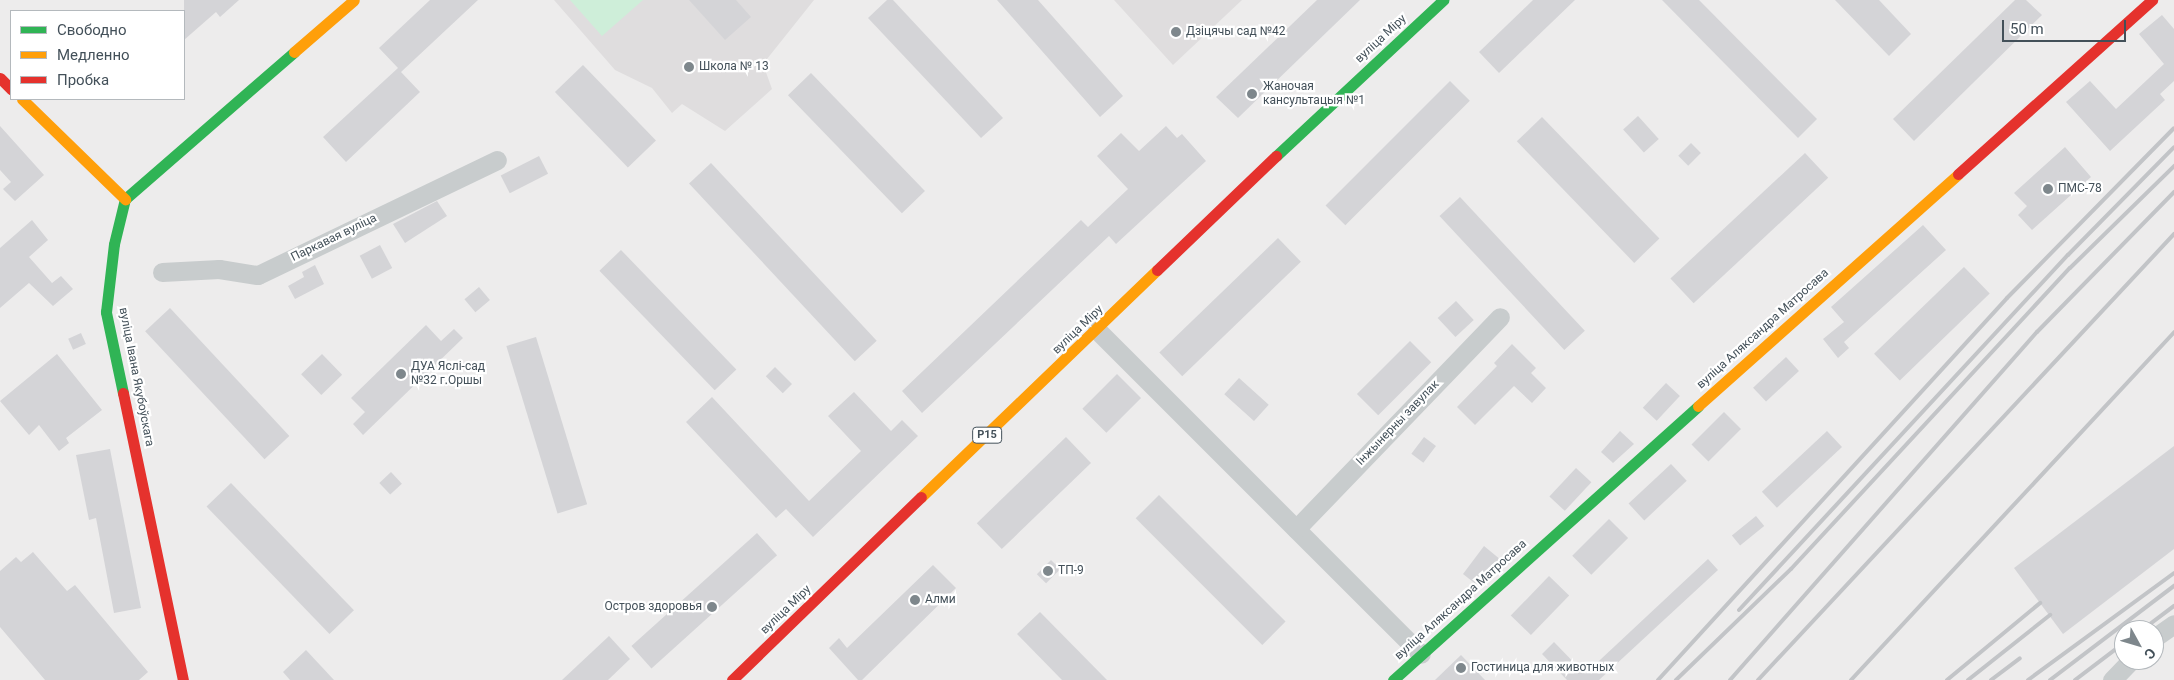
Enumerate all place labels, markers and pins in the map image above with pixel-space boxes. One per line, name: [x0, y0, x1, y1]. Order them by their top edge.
place label: Дзіцячы сад №42: [1186, 25, 1285, 39]
marker: Дзіцячы сад №42: [1170, 26, 1182, 38]
place label: Школа № 13: [699, 60, 769, 74]
marker: Школа № 13: [683, 61, 695, 73]
place label: Жаночая кансультацыя №1: [1263, 80, 1365, 108]
marker: Жаночая кансультацыя №1: [1245, 87, 1259, 101]
place label: ПМС-78: [2058, 182, 2102, 196]
marker: ПМС-78: [2042, 183, 2054, 195]
place label: ДУА Яслі-сад №32 г.Оршы: [411, 360, 485, 388]
marker: ДУА Яслі-сад №32 г.Оршы: [395, 368, 407, 380]
place label: ТП-9: [1058, 564, 1084, 578]
marker: ТП-9: [1042, 565, 1054, 577]
place label: Алми: [925, 593, 956, 607]
marker: Алми: [909, 594, 921, 606]
place label: Остров здоровья: [605, 600, 702, 614]
marker: Остров здоровья: [706, 601, 718, 613]
place label: Гостиница для животных: [1471, 661, 1614, 675]
marker: Гостиница для животных: [1455, 662, 1467, 674]

